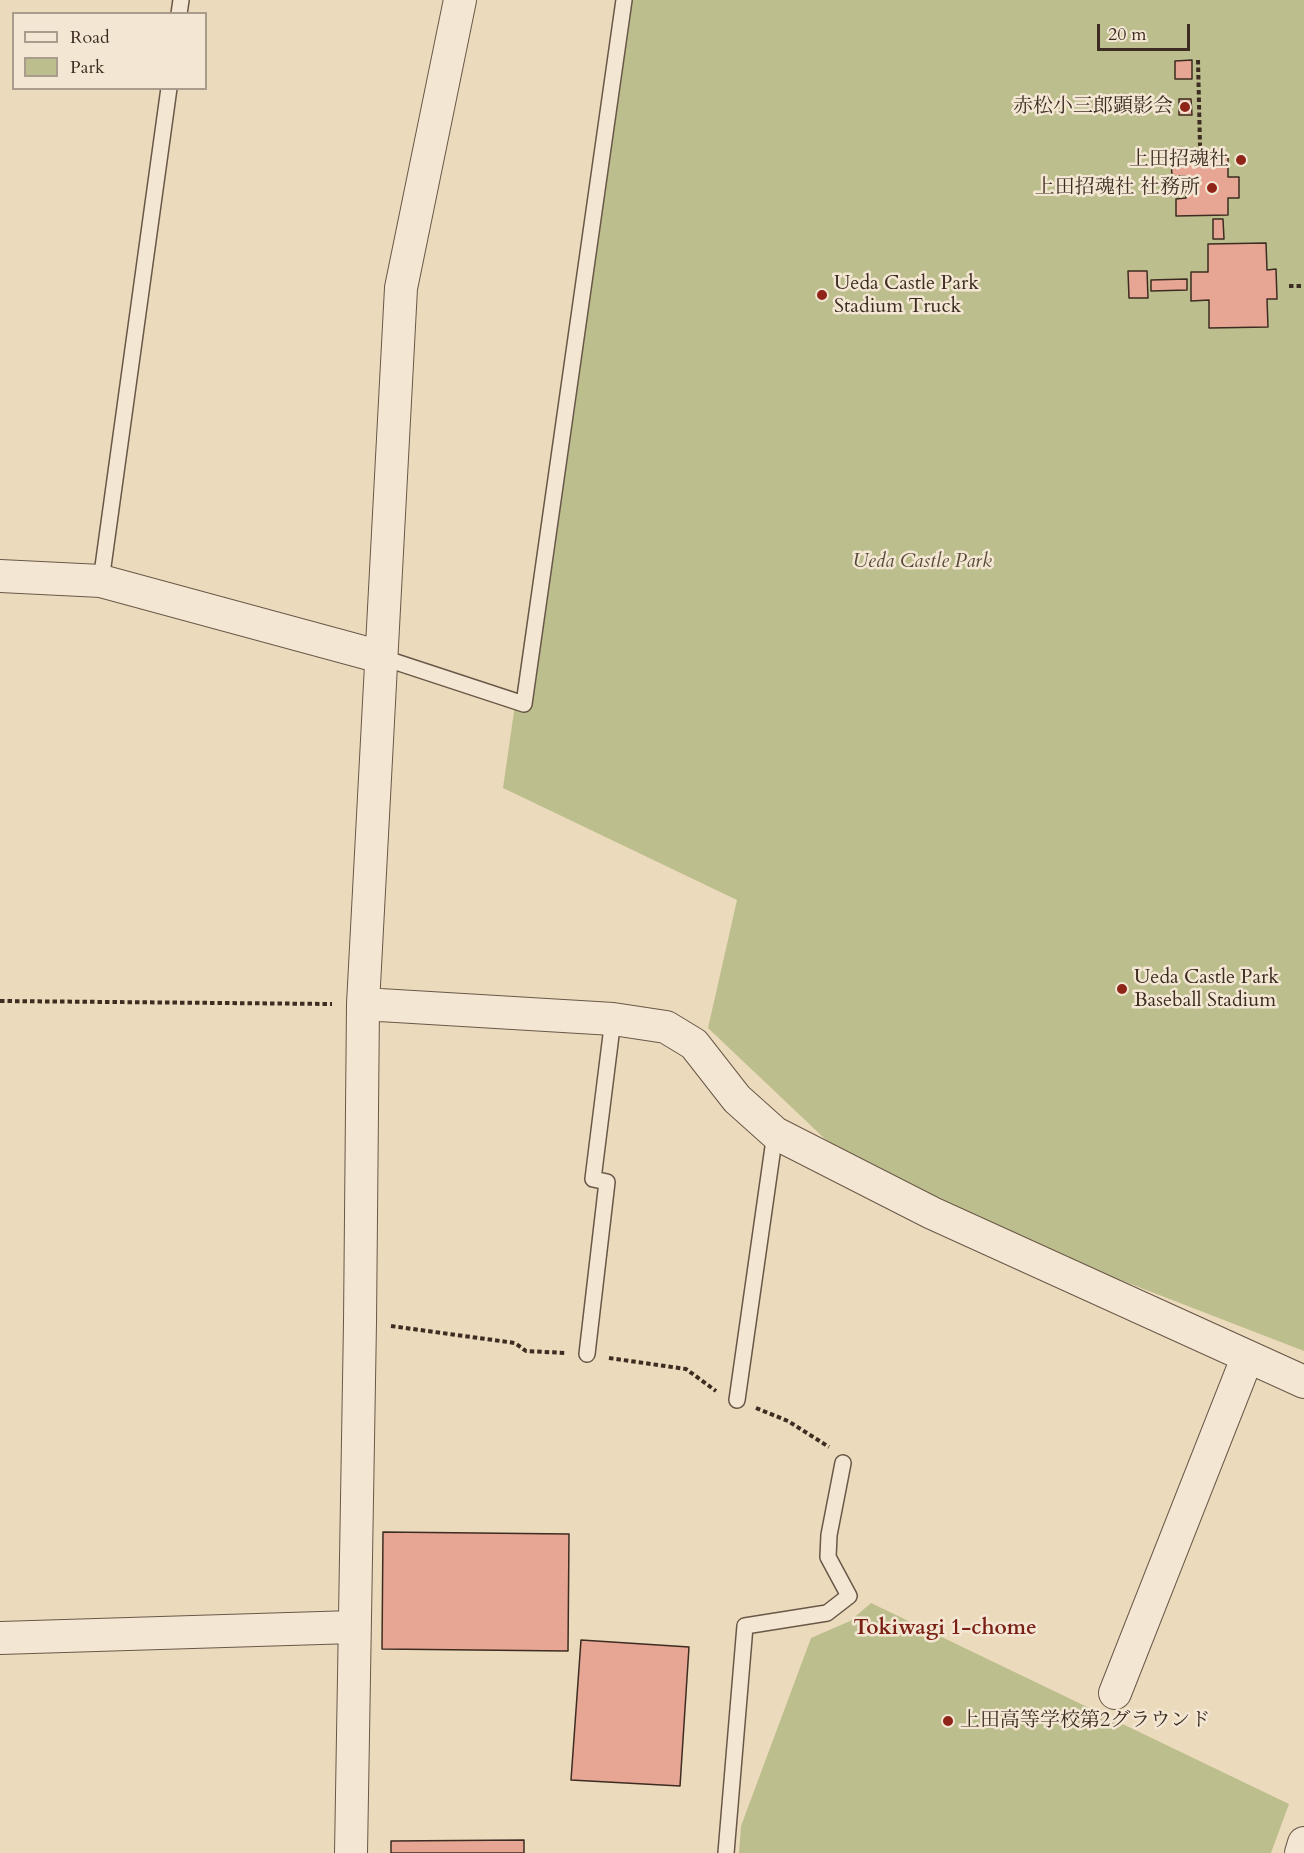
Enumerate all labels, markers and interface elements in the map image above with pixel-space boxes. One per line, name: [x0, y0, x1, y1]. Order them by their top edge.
legend: [12, 12, 207, 90]
scale bar: [1100, 12, 1193, 50]
text: 20 m: [1108, 22, 1147, 47]
text: Road: [70, 25, 110, 50]
text: Park: [70, 55, 105, 80]
place label: 赤松小三郎顕影会: [1013, 95, 1173, 119]
marker: 赤松小三郎顕影会: [1178, 100, 1192, 114]
place label: 上田招魂社: [1129, 148, 1229, 172]
marker: 上田招魂社: [1234, 153, 1248, 167]
place label: 上田招魂社 社務所: [1035, 176, 1200, 200]
marker: 上田招魂社 社務所: [1205, 181, 1219, 195]
place label: Ueda Castle Park Stadium Truck: [834, 272, 979, 319]
marker: Ueda Castle Park Stadium Truck: [815, 288, 829, 302]
park label: Ueda Castle Park: [852, 550, 992, 574]
place label: Ueda Castle Park Baseball Stadium: [1134, 966, 1279, 1013]
marker: Ueda Castle Park Baseball Stadium: [1115, 982, 1129, 996]
district label: Tokiwagi 1-chome: [853, 1616, 1037, 1642]
place label: 上田高等学校第2グラウンド: [960, 1709, 1210, 1733]
marker: 上田高等学校第2グラウンド: [941, 1714, 955, 1728]

